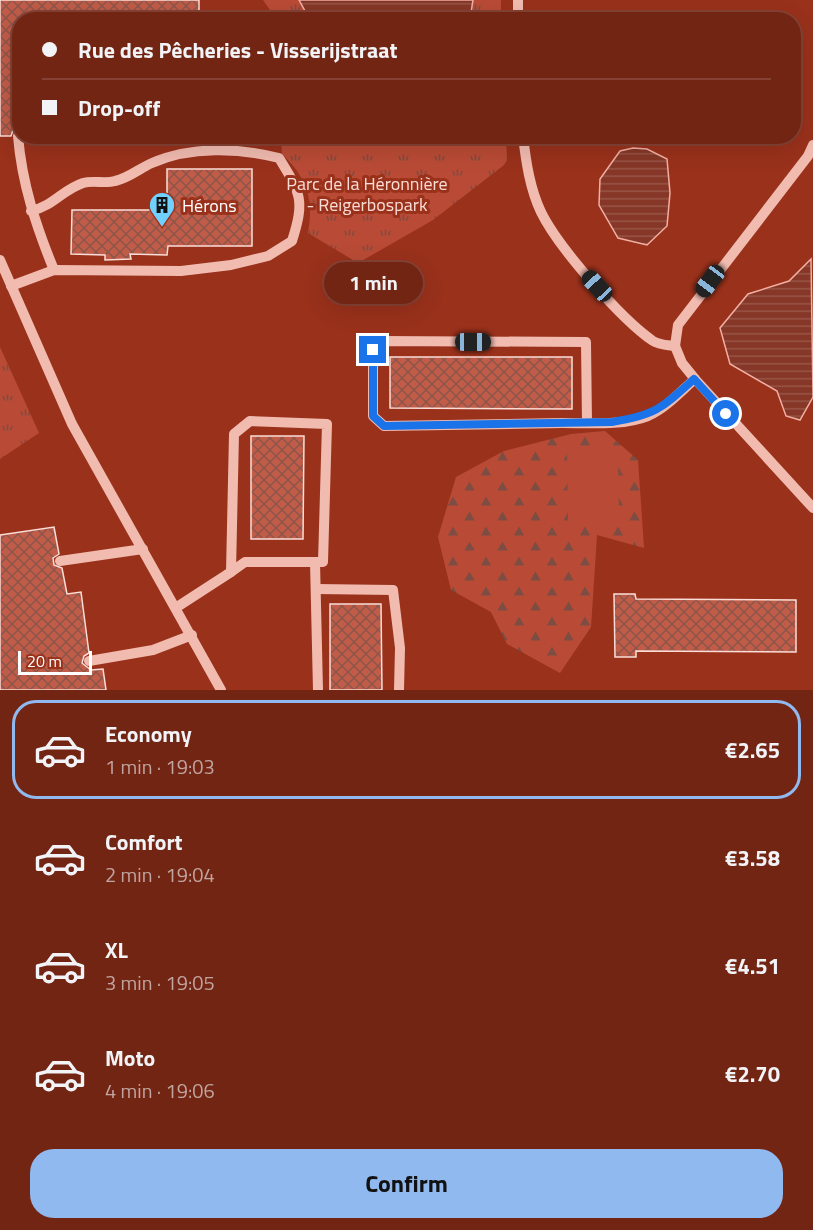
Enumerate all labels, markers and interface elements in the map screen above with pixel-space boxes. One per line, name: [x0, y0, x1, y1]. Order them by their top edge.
text: Rue des Pêcheries - Visserijstraat: [78, 33, 397, 67]
text: Drop-off: [78, 91, 160, 125]
park label: Parc de la Héronnière - Reigerbospark: [286, 170, 448, 218]
building icon: Hérons: [147, 190, 177, 228]
place label: Hérons: [182, 192, 237, 219]
car: [692, 261, 728, 301]
callout: 1 min: [324, 263, 422, 305]
text: 1 min: [349, 267, 398, 298]
car: [578, 267, 616, 305]
car: [455, 333, 491, 351]
route end: [359, 336, 386, 363]
route start: [712, 400, 739, 427]
scale bar: [18, 648, 92, 676]
text: 20 m: [27, 649, 62, 673]
text: Economy: [105, 717, 192, 751]
icon: car: [33, 723, 87, 777]
text: €2.65: [725, 733, 780, 767]
text: 1 min · 19:03: [105, 751, 215, 782]
text: Comfort: [105, 825, 183, 859]
icon: car: [33, 831, 87, 885]
text: €3.58: [725, 841, 780, 875]
text: 2 min · 19:04: [105, 859, 215, 890]
text: XL: [105, 933, 128, 967]
icon: car: [33, 939, 87, 993]
text: €4.51: [725, 949, 780, 983]
text: 3 min · 19:05: [105, 967, 215, 998]
text: Moto: [105, 1041, 155, 1075]
icon: car: [33, 1047, 87, 1101]
text: €2.70: [725, 1057, 780, 1091]
text: 4 min · 19:06: [105, 1075, 215, 1106]
button: Confirm: [30, 1149, 783, 1218]

